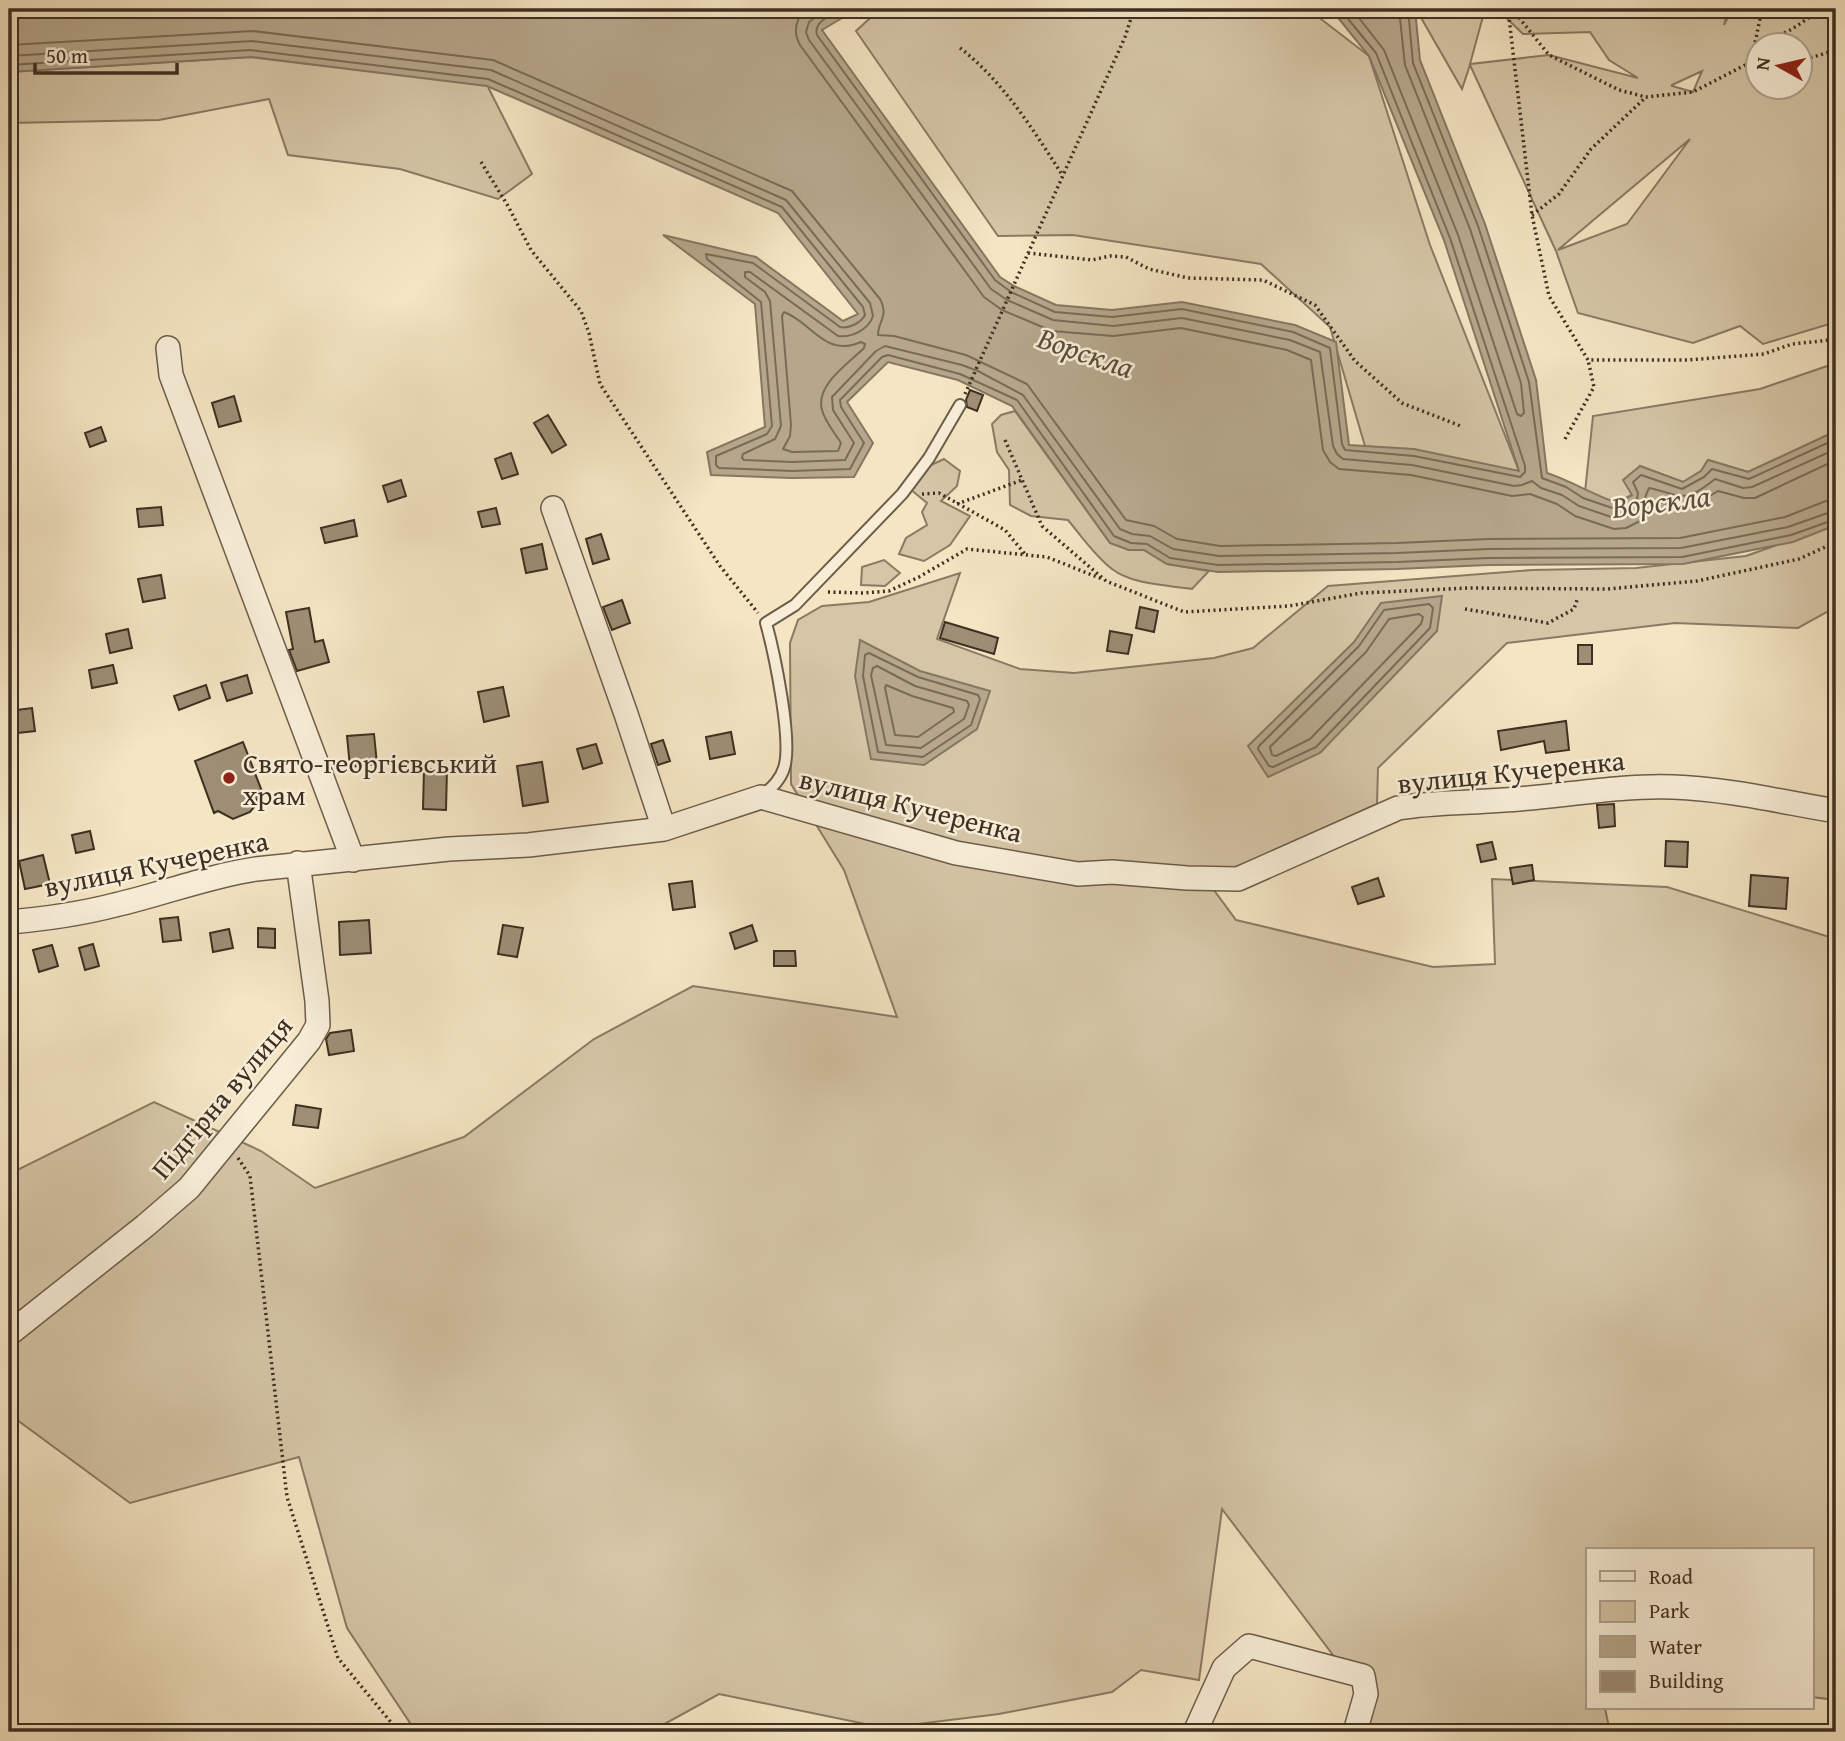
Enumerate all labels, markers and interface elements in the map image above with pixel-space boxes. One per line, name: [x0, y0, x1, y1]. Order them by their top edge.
scale bar: [35, 32, 177, 76]
north arrow: [1744, 32, 1814, 102]
text: 50 m: [46, 40, 88, 71]
text: N: [1747, 55, 1777, 72]
water label: Ворскла: [1031, 315, 1140, 389]
water label: Ворскла: [1608, 473, 1713, 529]
street label: вулиця Кучеренка: [1395, 739, 1627, 803]
place label: Свято-георгієвський храм: [243, 742, 497, 815]
street label: вулиця Кучеренка: [795, 757, 1027, 853]
marker: Свято-георгієвський храм: [221, 770, 237, 786]
street label: вулиця Кучеренка: [40, 819, 273, 907]
street label: Підгірна вулиця: [140, 1007, 302, 1187]
legend: [1586, 1548, 1814, 1710]
text: Road: [1649, 1561, 1694, 1592]
text: Park: [1649, 1595, 1690, 1626]
text: Water: [1649, 1631, 1702, 1662]
text: Building: [1649, 1665, 1724, 1696]

